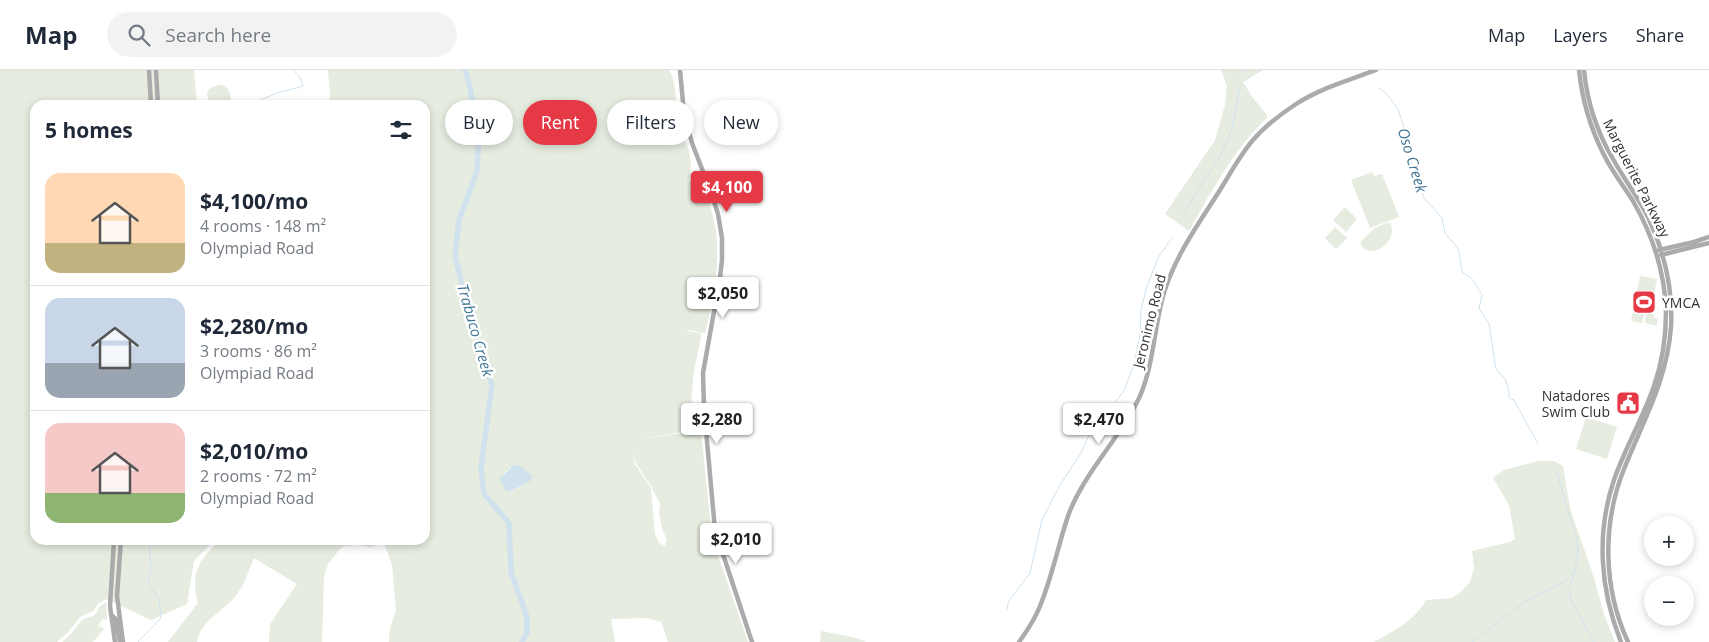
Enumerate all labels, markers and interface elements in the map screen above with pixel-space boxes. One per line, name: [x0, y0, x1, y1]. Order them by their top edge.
search box: [107, 12, 457, 57]
text: Map: [25, 18, 77, 51]
icon: search: [125, 21, 153, 49]
text: Search here: [165, 22, 271, 48]
text: Map: [1488, 23, 1525, 47]
text: Layers: [1553, 23, 1608, 47]
text: Share: [1636, 23, 1684, 47]
chip: Buy: [445, 100, 513, 145]
chip: Rent: [523, 100, 597, 145]
chip: Filters: [607, 100, 694, 145]
chip: New: [704, 100, 778, 145]
street label: Marguerite Parkway: [1599, 115, 1676, 241]
text: 5 homes: [45, 116, 133, 144]
icon: filters: [387, 116, 415, 144]
water label: Oso Creek: [1394, 125, 1432, 195]
pin: $4,100: [686, 170, 768, 213]
text: $4,100: [702, 176, 752, 198]
text: $4,100/mo: [200, 187, 308, 215]
icon: home: [85, 193, 145, 253]
text: 4 rooms · 148 m²: [200, 215, 326, 237]
text: Olympiad Road: [200, 237, 314, 259]
street label: Jeronimo Road: [1128, 272, 1170, 372]
pin: $2,050: [682, 276, 764, 319]
water label: Trabuco Creek: [453, 281, 499, 379]
text: $2,050: [698, 282, 748, 304]
sports icon: YMCA: [1631, 289, 1657, 315]
place label: YMCA: [1662, 293, 1700, 312]
text: $2,280/mo: [200, 312, 308, 340]
icon: home: [85, 318, 145, 378]
text: 3 rooms · 86 m²: [200, 340, 317, 362]
text: Olympiad Road: [200, 362, 314, 384]
place label: Natadores Swim Club: [1542, 386, 1610, 421]
public building icon: Natadores Swim Club: [1615, 390, 1641, 416]
pin: $2,280: [676, 402, 758, 445]
pin: $2,470: [1058, 402, 1140, 445]
text: $2,280: [692, 408, 742, 430]
text: $2,470: [1074, 408, 1124, 430]
text: $2,010/mo: [200, 437, 308, 465]
icon: home: [85, 443, 145, 503]
text: 2 rooms · 72 m²: [200, 465, 317, 487]
text: Olympiad Road: [200, 487, 314, 509]
map controls: [1644, 516, 1694, 626]
button: +: [1644, 516, 1694, 566]
pin: $2,010: [695, 522, 777, 565]
text: $2,010: [711, 528, 761, 550]
button: −: [1644, 576, 1694, 626]

